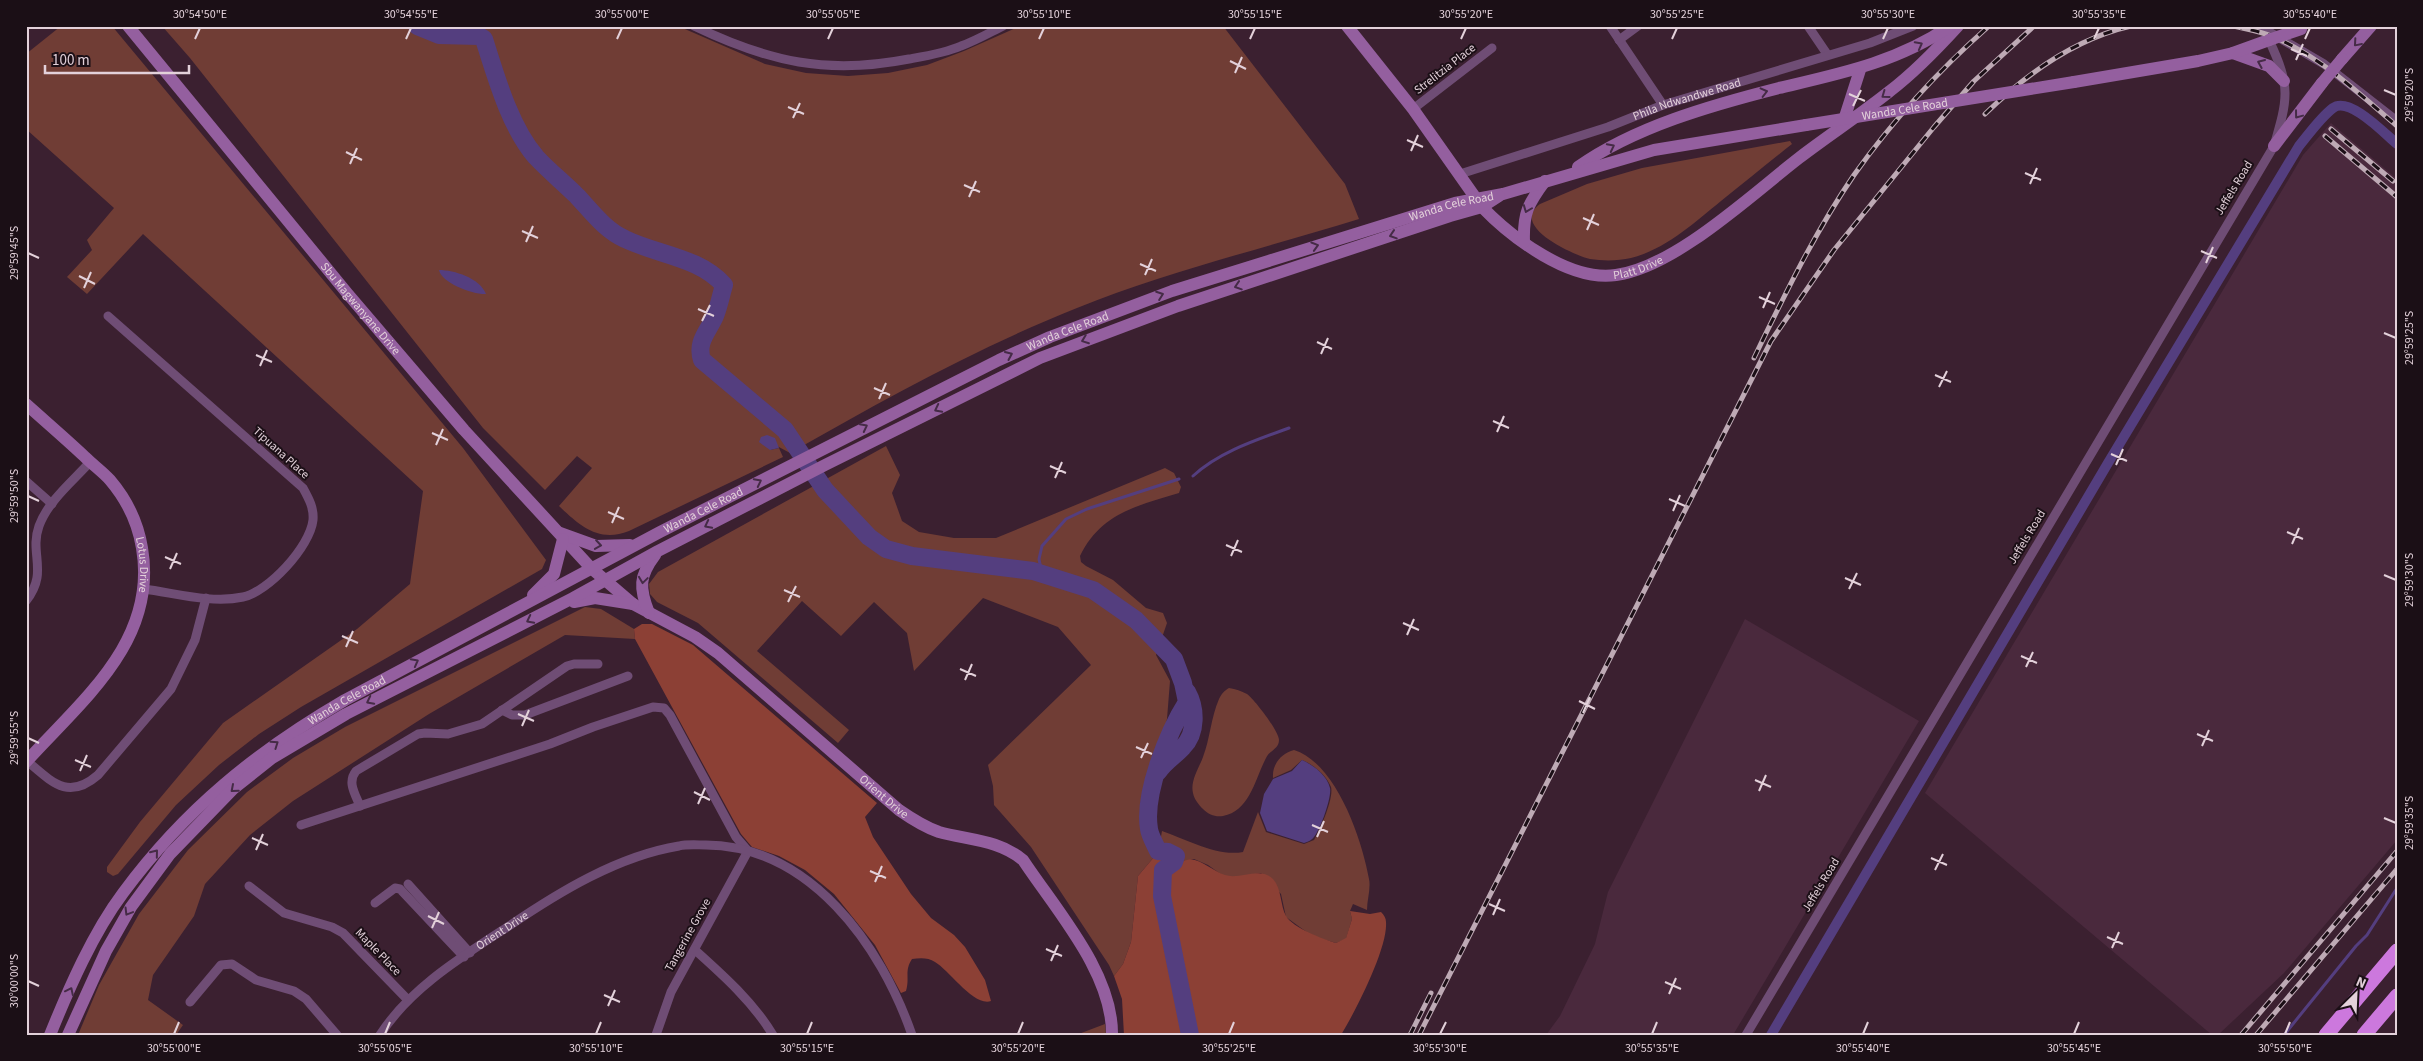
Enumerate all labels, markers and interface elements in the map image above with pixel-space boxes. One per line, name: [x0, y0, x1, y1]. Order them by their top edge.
text: 30°54'50"E: [173, 6, 227, 23]
text: 30°54'55"E: [384, 6, 438, 23]
text: 30°55'00"E: [595, 6, 649, 23]
text: 30°55'05"E: [806, 6, 860, 23]
text: 30°55'10"E: [1017, 6, 1071, 23]
text: 30°55'15"E: [1228, 6, 1282, 23]
text: 30°55'20"E: [1439, 6, 1493, 23]
text: 30°55'25"E: [1650, 6, 1704, 23]
text: 30°55'30"E: [1861, 6, 1915, 23]
text: 30°55'35"E: [2072, 6, 2126, 23]
text: 30°55'40"E: [2283, 6, 2337, 23]
one-way arrow: [2354, 37, 2363, 46]
street label: Strelitzia Place: [1411, 40, 1479, 98]
one-way arrow: [1913, 41, 1922, 51]
scale bar: [45, 42, 189, 74]
text: 100 m: [52, 50, 90, 71]
one-way arrow: [2257, 58, 2266, 69]
text: 29°59'20"S: [2401, 68, 2418, 122]
street label: Phila Ndwandwe Road: [1630, 74, 1743, 125]
one-way arrow: [1759, 87, 1768, 98]
one-way arrow: [1881, 89, 1890, 98]
street label: Wanda Cele Road: [1860, 94, 1949, 124]
one-way arrow: [2294, 109, 2303, 118]
one-way arrow: [1606, 143, 1615, 153]
street label: Jeffels Road: [2211, 158, 2257, 218]
street label: Wanda Cele Road: [1407, 187, 1495, 225]
one-way arrow: [1523, 204, 1534, 213]
text: 29°59'45"S: [6, 226, 23, 280]
one-way arrow: [1389, 229, 1397, 239]
one-way arrow: [1310, 242, 1319, 252]
street label: Platt Drive: [1612, 251, 1666, 284]
street label: Sbu Magwanyane Drive: [317, 259, 405, 359]
one-way arrow: [1235, 280, 1243, 290]
one-way arrow: [1155, 291, 1164, 301]
street label: Wanda Cele Road: [1024, 307, 1111, 355]
text: 29°59'25"S: [2401, 311, 2418, 365]
one-way arrow: [1082, 334, 1090, 344]
one-way arrow: [1004, 351, 1013, 362]
one-way arrow: [934, 403, 943, 413]
street label: Tipuana Place: [249, 423, 313, 483]
one-way arrow: [858, 423, 867, 433]
text: 29°59'50"S: [6, 469, 23, 523]
one-way arrow: [753, 478, 762, 488]
street label: Wanda Cele Road: [661, 483, 746, 537]
street label: Jeffels Road: [2004, 507, 2050, 567]
one-way arrow: [704, 519, 713, 529]
street label: Lotus Drive: [131, 535, 153, 594]
one-way arrow: [595, 539, 603, 550]
text: 29°59'30"S: [2401, 553, 2418, 607]
one-way arrow: [638, 576, 649, 584]
one-way arrow: [527, 614, 536, 624]
one-way arrow: [410, 658, 419, 668]
street label: Wanda Cele Road: [305, 671, 389, 729]
one-way arrow: [366, 695, 375, 705]
text: 29°59'55"S: [6, 711, 23, 765]
one-way arrow: [269, 741, 278, 750]
street label: Orient Drive: [855, 771, 912, 823]
one-way arrow: [230, 783, 239, 792]
text: 29°59'35"S: [2401, 796, 2418, 850]
one-way arrow: [150, 850, 158, 859]
street label: Jeffels Road: [1798, 855, 1844, 915]
street label: Tangerine Grove: [661, 895, 715, 975]
one-way arrow: [125, 906, 135, 915]
street label: Orient Drive: [472, 907, 532, 954]
street label: Maple Place: [351, 925, 405, 979]
text: 30°00'00"S: [6, 954, 23, 1008]
north arrow: [2330, 968, 2380, 1018]
text: N: [2353, 972, 2369, 994]
one-way arrow: [64, 987, 74, 996]
text: 30°55'00"E: [147, 1040, 201, 1057]
text: 30°55'05"E: [358, 1040, 412, 1057]
text: 30°55'10"E: [569, 1040, 623, 1057]
text: 30°55'15"E: [780, 1040, 834, 1057]
text: 30°55'20"E: [991, 1040, 1045, 1057]
text: 30°55'25"E: [1202, 1040, 1256, 1057]
text: 30°55'30"E: [1413, 1040, 1467, 1057]
text: 30°55'35"E: [1625, 1040, 1679, 1057]
text: 30°55'40"E: [1836, 1040, 1890, 1057]
text: 30°55'45"E: [2047, 1040, 2101, 1057]
text: 30°55'50"E: [2258, 1040, 2312, 1057]

